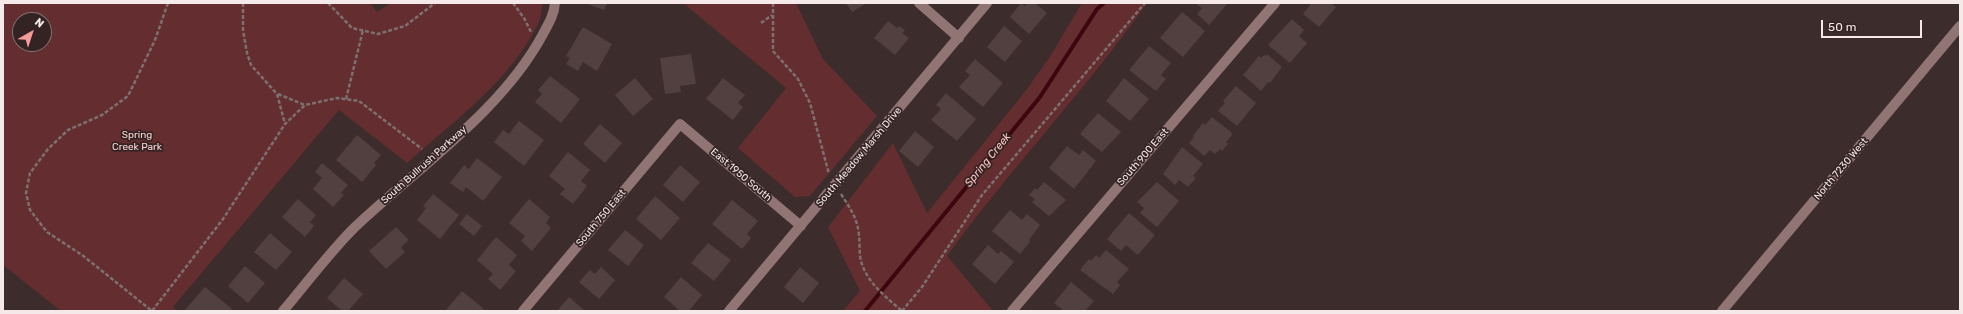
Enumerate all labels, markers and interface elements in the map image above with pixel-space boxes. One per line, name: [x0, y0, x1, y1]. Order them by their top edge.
north arrow: [12, 12, 52, 52]
scale bar: [1823, 12, 1924, 38]
text: N: [32, 16, 46, 31]
text: 50 m: [1828, 20, 1856, 34]
street label: South Meadow Marsh Drive: [814, 105, 904, 209]
street label: South Bullrush Parkway: [379, 123, 469, 207]
street label: South 900 East: [1115, 126, 1171, 188]
park label: Spring Creek Park: [112, 129, 162, 152]
water label: Spring Creek: [962, 130, 1014, 190]
street label: North 7230 West: [1812, 136, 1870, 202]
street label: East 1950 South: [708, 146, 774, 204]
street label: South 750 East: [574, 187, 628, 249]

